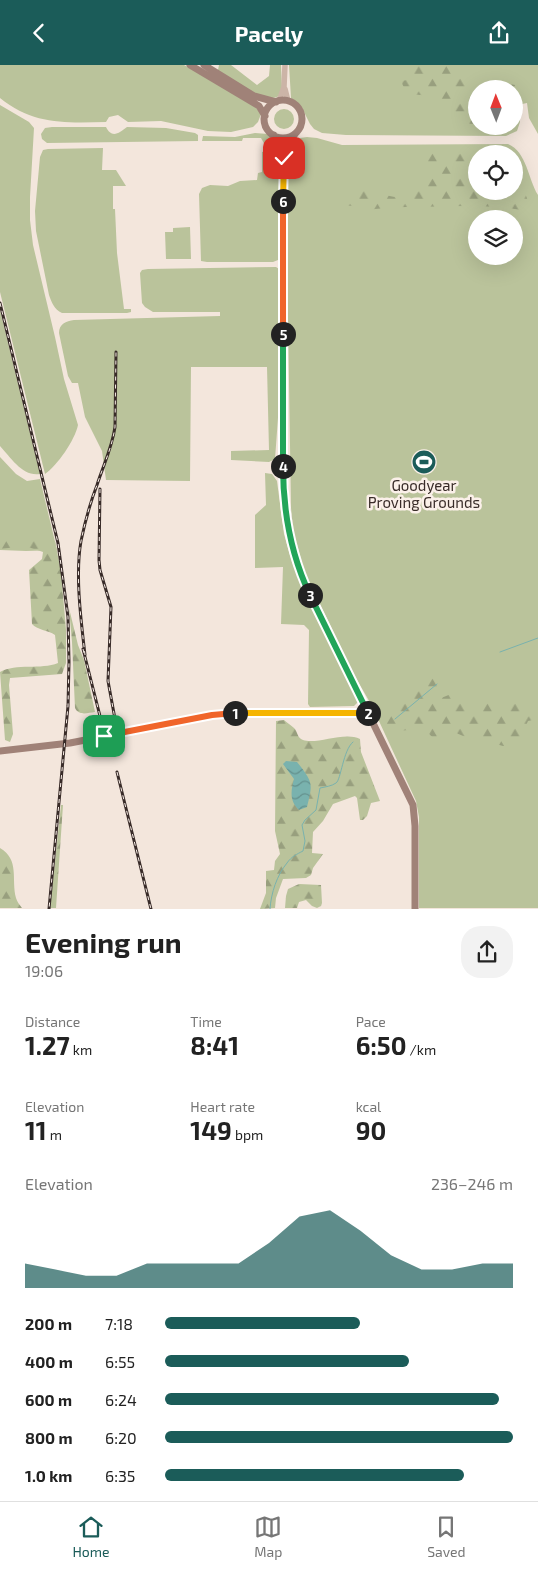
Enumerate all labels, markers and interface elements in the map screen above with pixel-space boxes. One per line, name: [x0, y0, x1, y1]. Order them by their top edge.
icon: back: [25, 19, 53, 47]
icon: share: [485, 19, 513, 47]
text: Pacely: [235, 20, 303, 46]
north arrow: [468, 80, 522, 135]
map controls: [468, 80, 523, 265]
pin: [263, 137, 305, 179]
icon: check: [270, 144, 298, 172]
button: locate: [468, 145, 523, 200]
pin: 6: [270, 189, 296, 213]
text: 6: [279, 193, 288, 210]
button: layers: [468, 210, 523, 265]
pin: 5: [270, 321, 296, 347]
text: 5: [280, 326, 287, 343]
sports icon: Goodyear Proving Grounds: [411, 449, 437, 475]
pin: 4: [270, 453, 296, 479]
text: 4: [279, 458, 288, 475]
place label: Goodyear Proving Grounds: [368, 476, 480, 511]
pin: 3: [298, 583, 322, 607]
text: 3: [307, 587, 314, 604]
pin: 1: [222, 701, 248, 725]
pin: 2: [356, 701, 380, 725]
text: 1: [232, 705, 239, 722]
text: 2: [364, 705, 373, 722]
pin: [83, 715, 125, 757]
icon: arrive: [90, 722, 118, 750]
text: Evening run: [25, 925, 182, 959]
button: share: [461, 926, 513, 978]
text: 19:06: [25, 961, 63, 980]
text: Distance: [25, 1013, 80, 1030]
text: Time: [190, 1013, 222, 1030]
text: Pace: [356, 1013, 386, 1030]
text: 1.27: [25, 1030, 70, 1060]
text: 8:41: [190, 1030, 239, 1060]
text: 6:50: [356, 1030, 406, 1060]
text: km: [70, 1041, 92, 1058]
text: /km: [406, 1041, 436, 1058]
text: Elevation: [25, 1098, 84, 1115]
text: Heart rate: [190, 1098, 255, 1115]
text: kcal: [356, 1098, 381, 1115]
text: 11: [25, 1115, 47, 1145]
text: 149: [190, 1115, 232, 1145]
text: 90: [356, 1115, 386, 1145]
text: m: [47, 1126, 62, 1143]
text: bpm: [232, 1126, 263, 1143]
text: Elevation: [25, 1174, 93, 1193]
text: 236–246 m: [431, 1174, 513, 1193]
text: 200 m: [25, 1314, 72, 1333]
text: 7:18: [105, 1314, 133, 1333]
text: 400 m: [25, 1352, 73, 1371]
text: 6:55: [105, 1352, 135, 1371]
text: 600 m: [25, 1390, 72, 1409]
text: 6:24: [105, 1390, 137, 1409]
text: 800 m: [25, 1428, 73, 1447]
text: 6:20: [105, 1428, 137, 1447]
text: 1.0 km: [25, 1466, 72, 1485]
text: 6:35: [105, 1466, 135, 1485]
tab: Home: [72, 1513, 109, 1560]
tab: Map: [254, 1513, 282, 1560]
tab: Saved: [427, 1513, 466, 1560]

